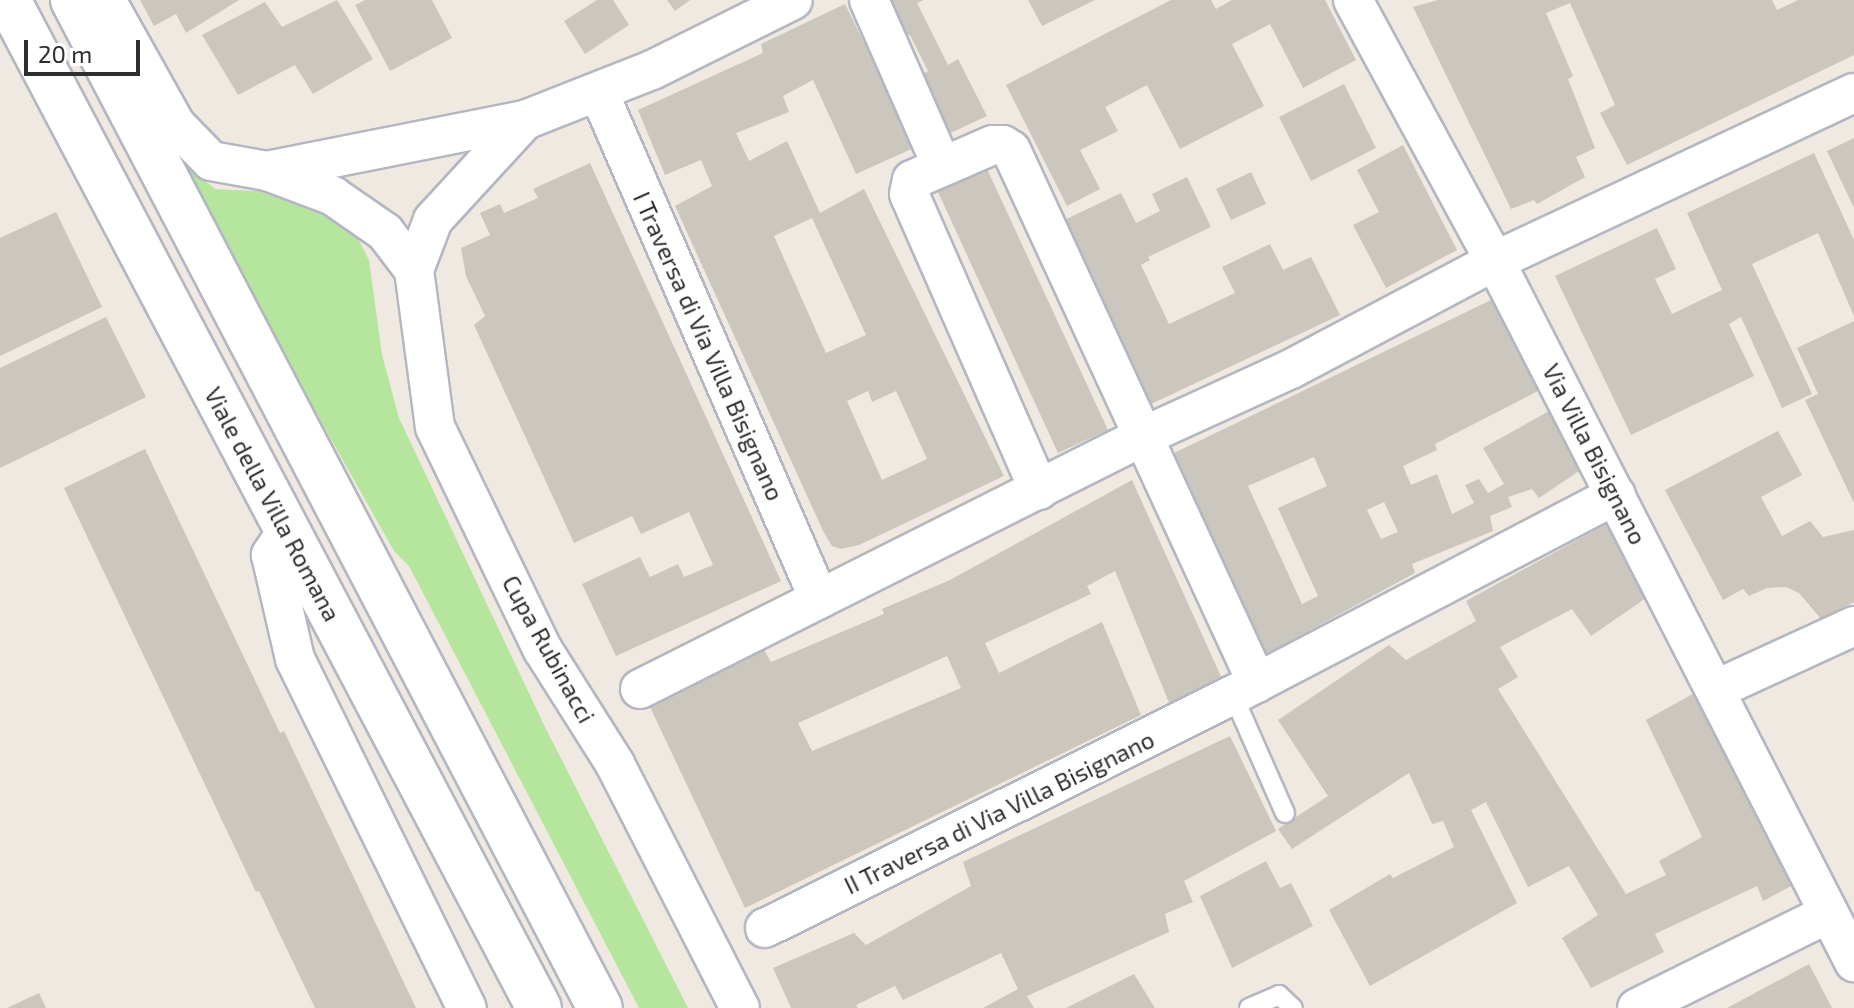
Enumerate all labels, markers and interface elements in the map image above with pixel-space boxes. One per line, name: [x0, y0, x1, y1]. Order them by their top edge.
scale bar: [28, 24, 144, 74]
text: 20 m: [38, 39, 92, 68]
street label: I Traversa di Via Villa Bisignano: [627, 186, 791, 506]
street label: Via Villa Bisignano: [1537, 359, 1653, 549]
street label: Viale della Villa Romana: [199, 382, 347, 626]
street label: Cupa Rubinacci: [497, 570, 601, 728]
street label: II Traversa di Via Villa Bisignano: [839, 724, 1159, 900]

